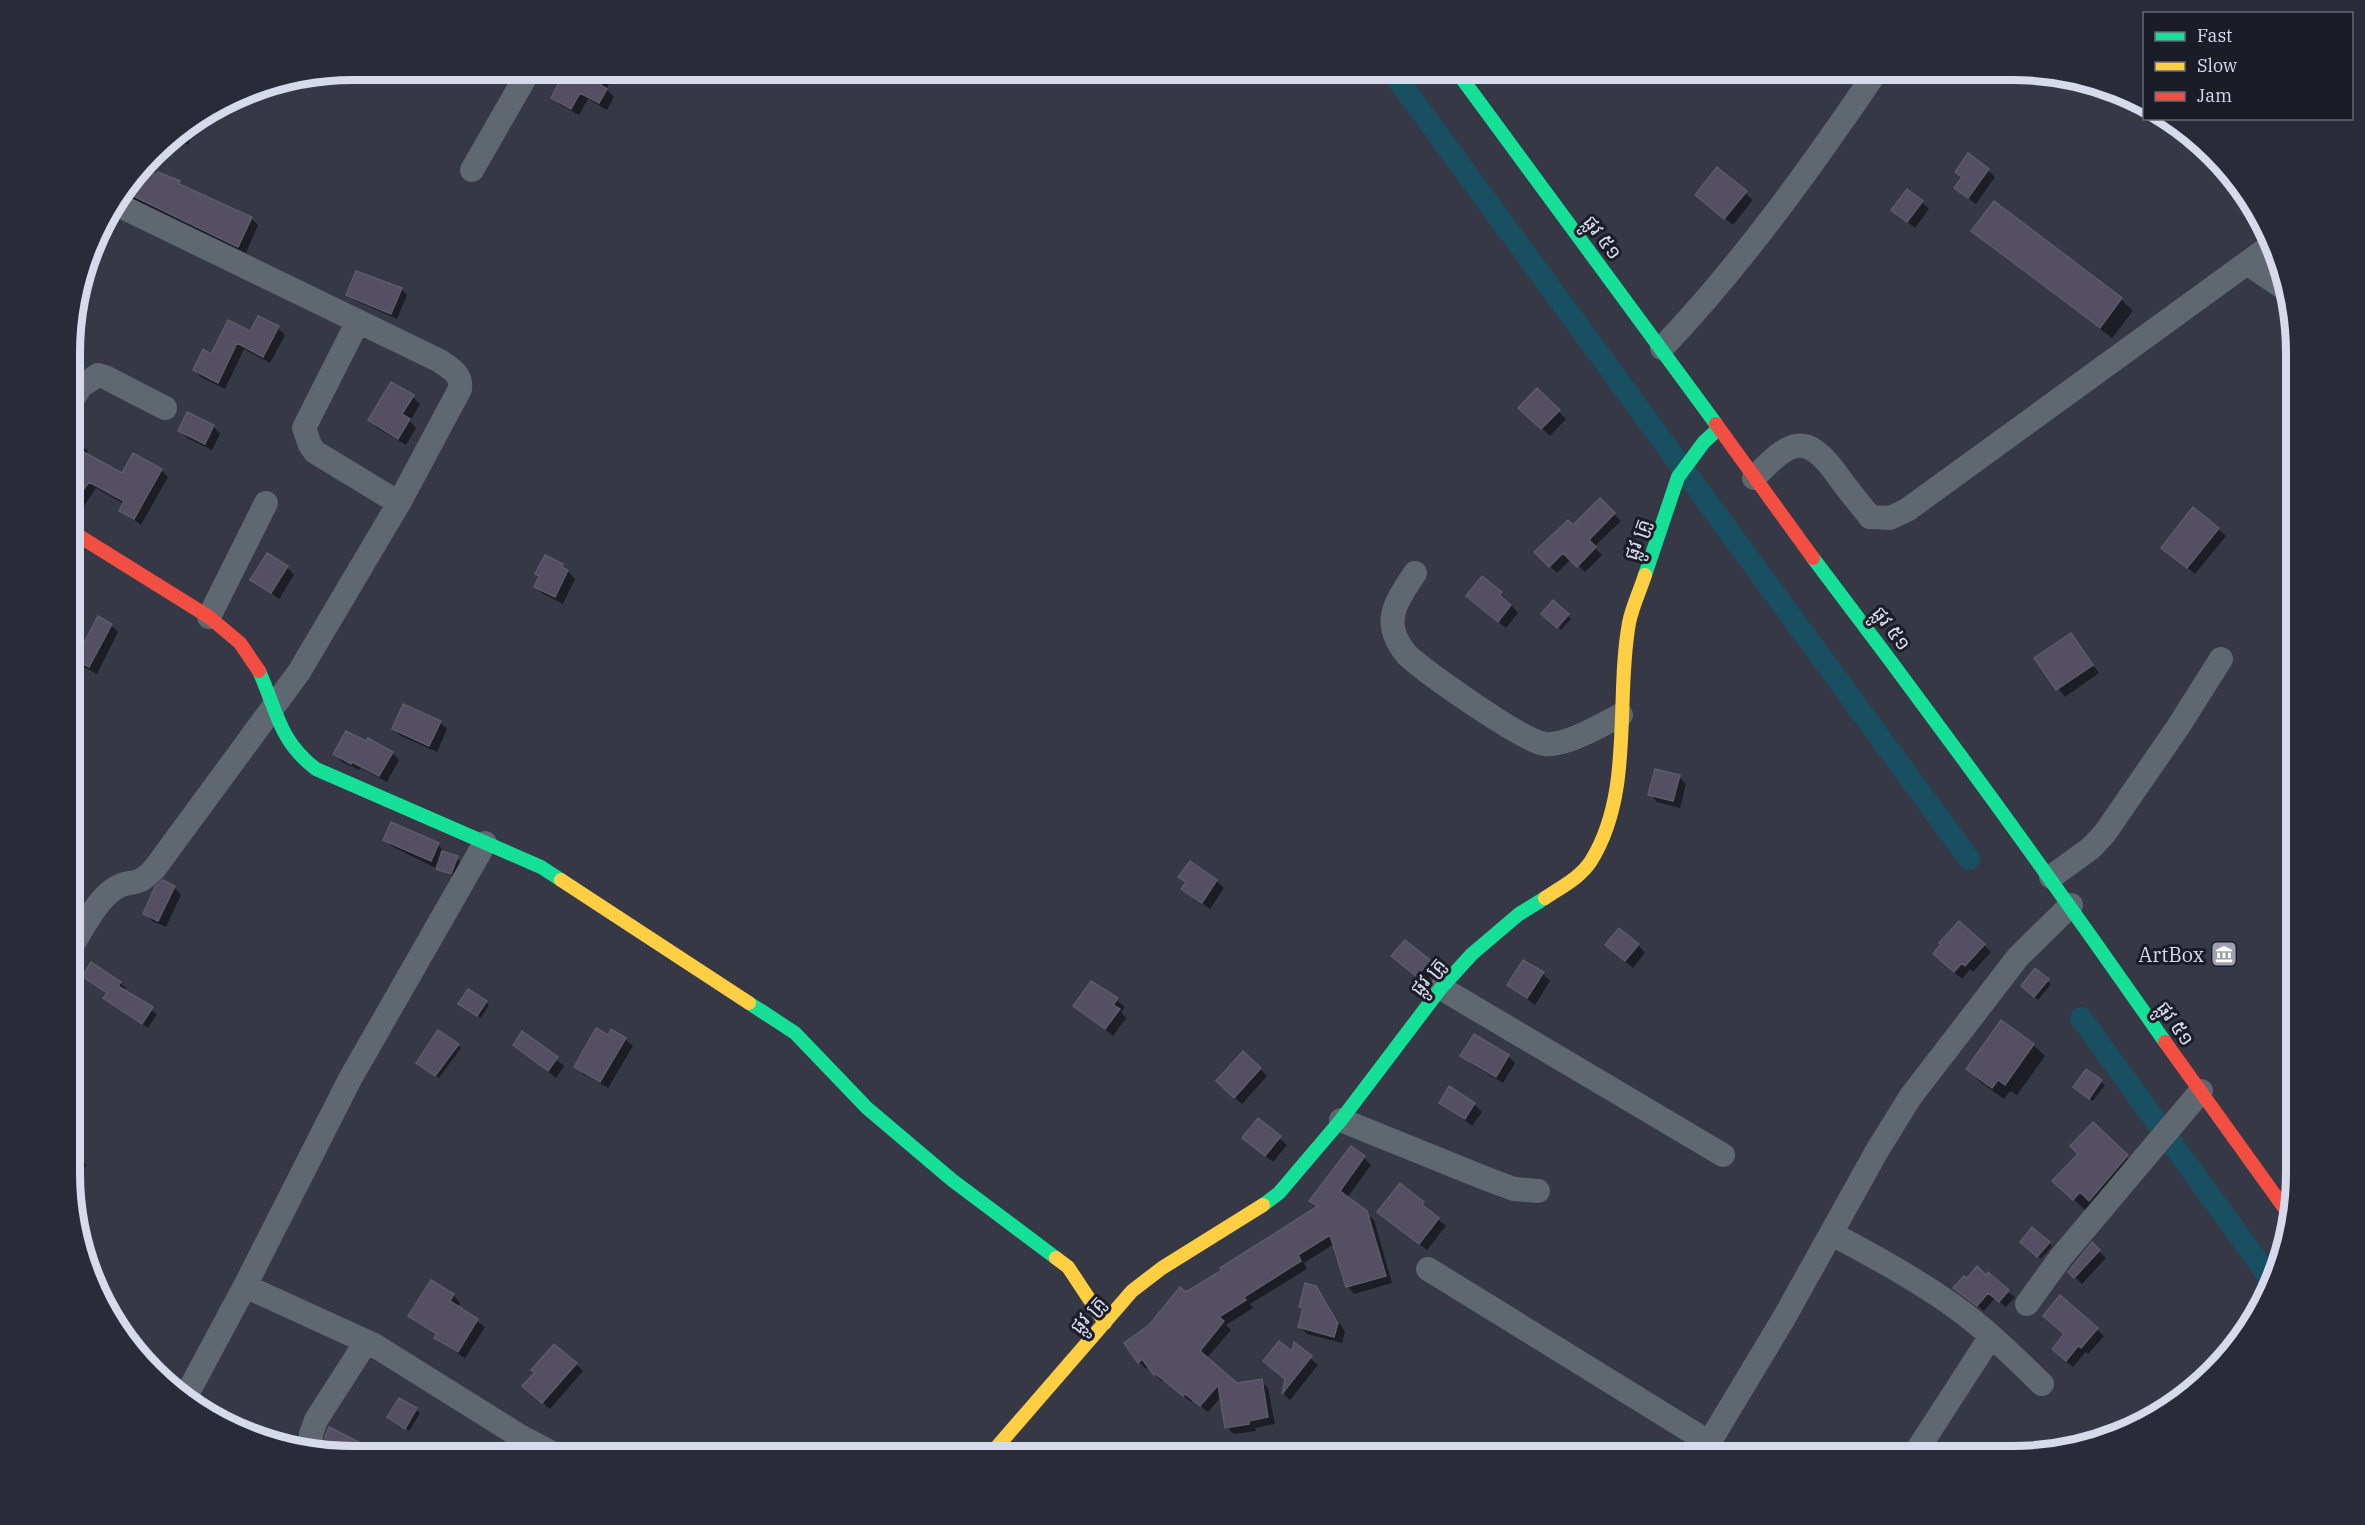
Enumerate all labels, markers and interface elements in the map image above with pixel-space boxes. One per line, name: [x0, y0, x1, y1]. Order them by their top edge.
legend: [2143, 12, 2353, 120]
text: Fast: [2197, 24, 2232, 47]
text: Slow: [2197, 54, 2237, 77]
text: Jam: [2197, 84, 2232, 107]
street label: ផ្លូវ ៥១: [1573, 209, 1629, 268]
street label: ផ្លូវ គ្រូ: [1616, 515, 1661, 565]
street label: ផ្លូវ ៥១: [1862, 600, 1918, 659]
museum icon: ArtBox: [2209, 939, 2239, 969]
place label: ArtBox: [2139, 941, 2204, 968]
street label: ផ្លូវ គ្រូ: [1403, 951, 1455, 1005]
street label: ផ្លូវ ៥១: [2146, 995, 2201, 1054]
street label: ផ្លូវ គ្រូ: [1063, 1289, 1116, 1343]

